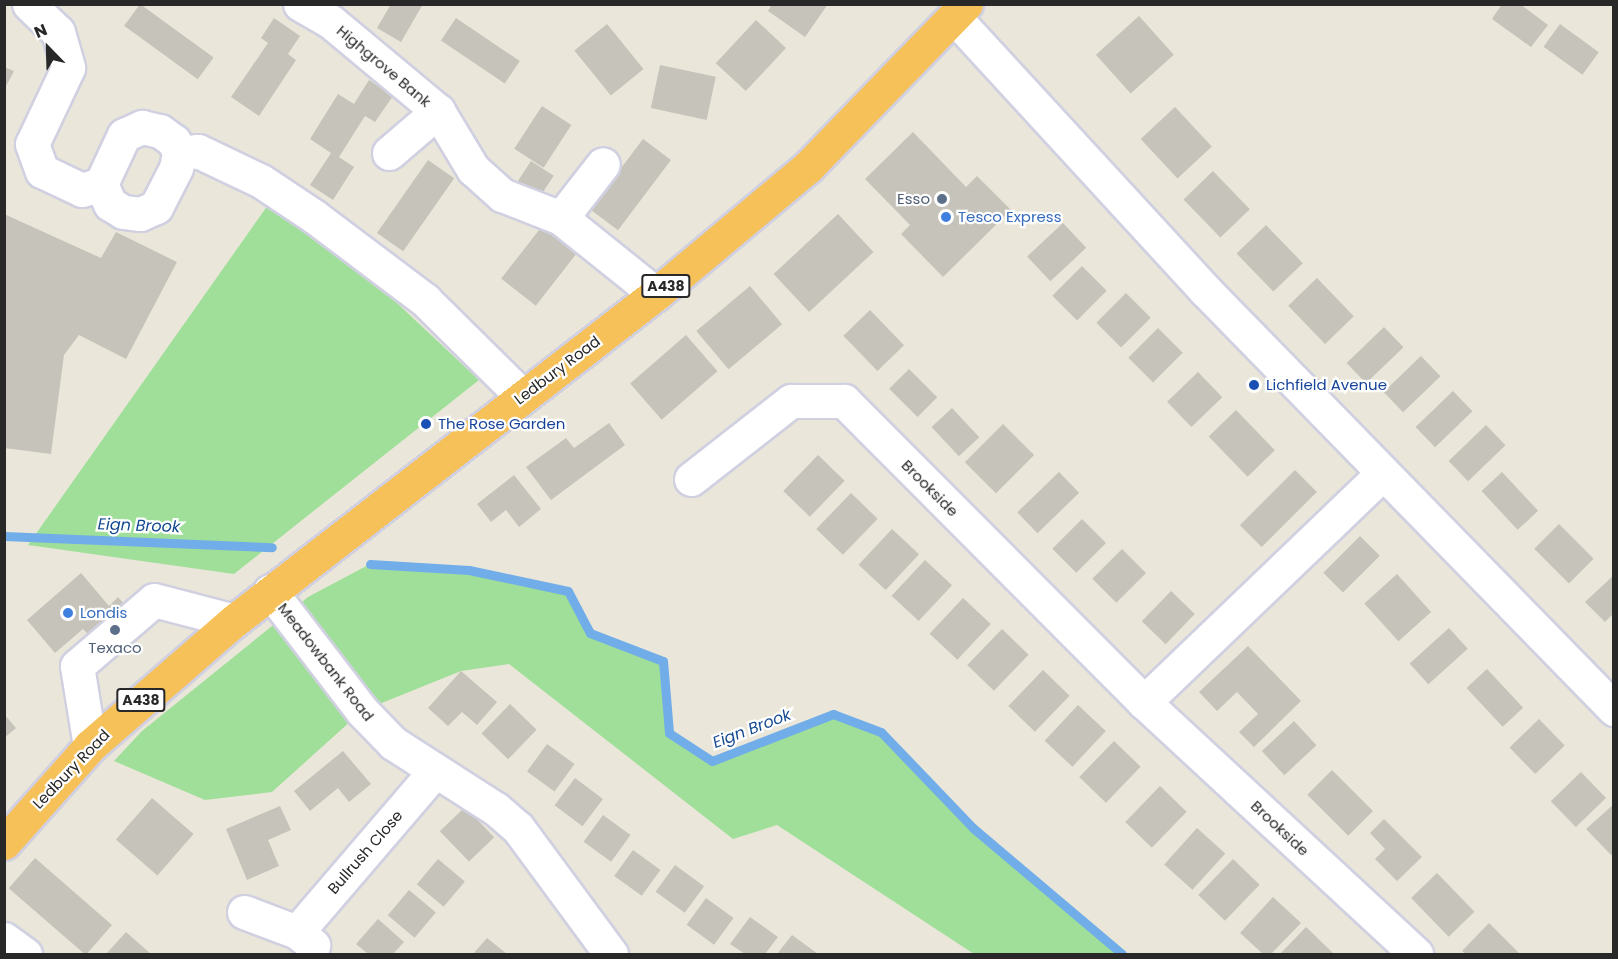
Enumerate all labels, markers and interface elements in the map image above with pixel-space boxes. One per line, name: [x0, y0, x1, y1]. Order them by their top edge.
north arrow: [18, 18, 78, 78]
text: N: [31, 18, 51, 44]
street label: Highgrove Bank: [333, 21, 435, 111]
place label: Esso: [897, 190, 930, 208]
marker: Esso: [935, 192, 949, 206]
place label: Tesco Express: [958, 208, 1062, 226]
marker: Tesco Express: [939, 210, 953, 224]
road number: A438: [640, 275, 692, 297]
street label: Ledbury Road: [511, 332, 603, 408]
place label: Lichfield Avenue: [1266, 376, 1387, 394]
marker: Lichfield Avenue: [1247, 378, 1261, 392]
place label: The Rose Garden: [438, 415, 565, 433]
marker: The Rose Garden: [419, 417, 433, 431]
street label: Brookside: [898, 456, 962, 520]
water label: Eign Brook: [97, 515, 181, 537]
street label: Meadowbank Road: [274, 599, 378, 725]
place label: Londis: [80, 604, 127, 622]
marker: Londis: [61, 606, 75, 620]
marker: Texaco: [108, 623, 122, 637]
place label: Texaco: [88, 639, 142, 657]
road number: A438: [116, 689, 166, 711]
water label: Eign Brook: [710, 705, 794, 753]
street label: Ledbury Road: [29, 726, 113, 812]
street label: Brookside: [1247, 797, 1313, 859]
street label: Bullrush Close: [324, 807, 406, 897]

